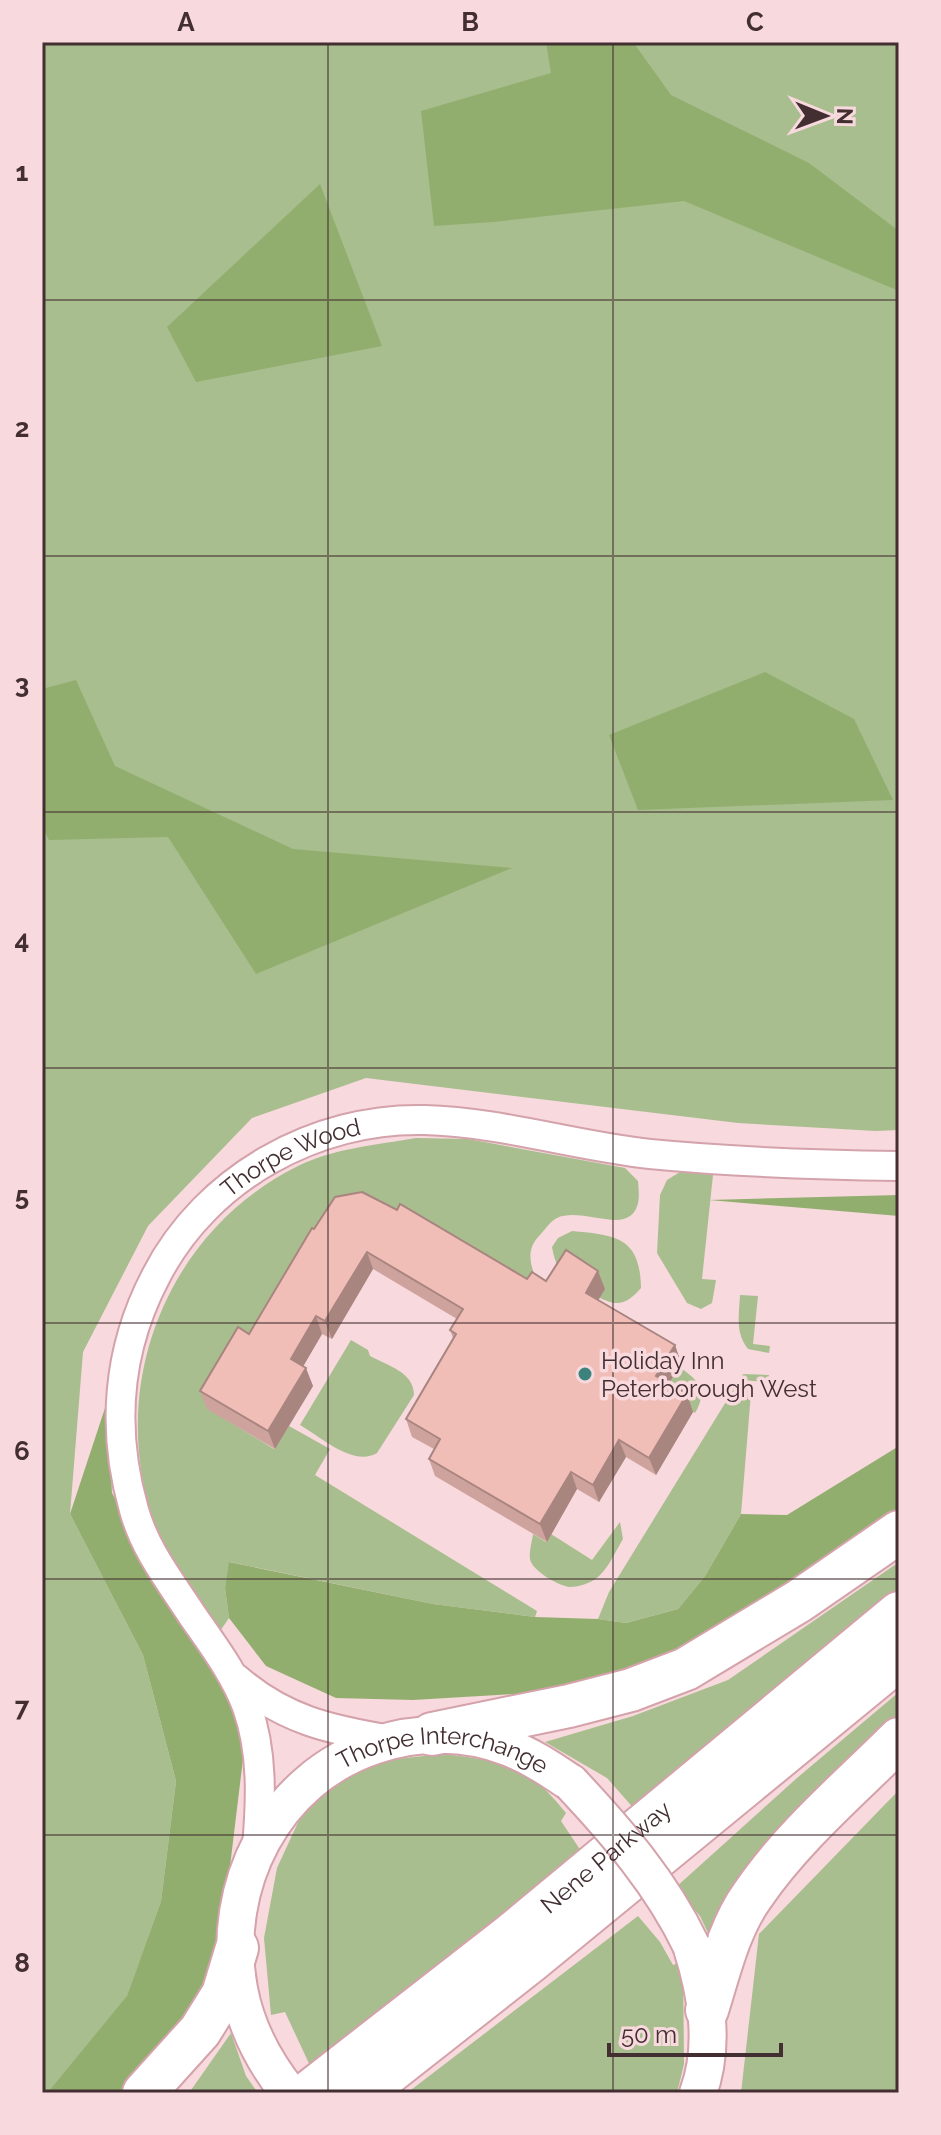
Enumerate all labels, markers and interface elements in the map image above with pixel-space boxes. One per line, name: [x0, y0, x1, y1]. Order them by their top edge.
text: A: [177, 7, 195, 37]
text: B: [461, 7, 479, 37]
text: C: [746, 7, 764, 37]
north arrow: [785, 76, 865, 156]
text: N: [832, 108, 858, 125]
text: 1: [16, 157, 29, 187]
text: 2: [15, 413, 29, 443]
text: 3: [15, 669, 29, 699]
text: 4: [15, 925, 29, 955]
street label: Thorpe Wood: [215, 1111, 363, 1203]
text: 5: [15, 1181, 29, 1211]
place label: Holiday Inn Peterborough West: [601, 1346, 817, 1403]
marker: Holiday Inn Peterborough West: [576, 1365, 594, 1383]
text: 6: [14, 1436, 30, 1466]
text: 7: [15, 1692, 30, 1722]
text: Thorpe Interchange: [331, 1720, 554, 1779]
street label: Thorpe Interchange: [333, 1753, 553, 1789]
street label: Nene Parkway: [534, 1794, 676, 1919]
text: 8: [14, 1948, 30, 1978]
scale bar: [609, 2007, 781, 2057]
text: 50 m: [621, 2020, 677, 2049]

